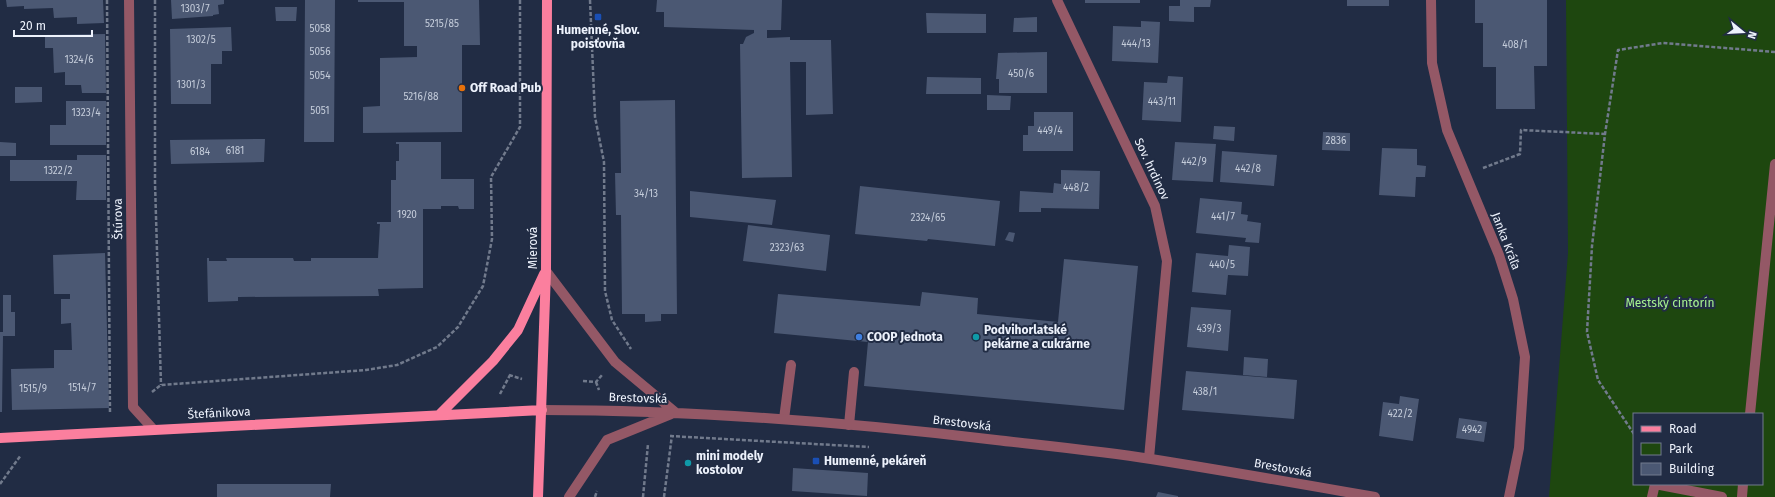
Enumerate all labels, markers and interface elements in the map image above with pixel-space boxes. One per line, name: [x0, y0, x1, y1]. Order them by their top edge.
house number: 1303/7: [180, 3, 210, 15]
scale bar: [14, 12, 92, 38]
marker: Humenné, Slov. poisťovňa: [593, 12, 603, 22]
north arrow: [1723, 12, 1763, 52]
house number: 5215/85: [425, 18, 459, 30]
text: 20 m: [20, 19, 46, 33]
house number: 5058: [309, 23, 331, 35]
place label: Humenné, Slov. poisťovňa: [556, 23, 640, 51]
text: N: [1745, 29, 1759, 40]
house number: 1302/5: [186, 34, 216, 46]
house number: 444/13: [1121, 38, 1151, 50]
house number: 408/1: [1502, 39, 1528, 51]
house number: 5056: [310, 46, 330, 58]
house number: 1324/6: [64, 54, 94, 66]
house number: 450/6: [1008, 68, 1034, 80]
house number: 5054: [310, 70, 331, 82]
house number: 1301/3: [177, 79, 205, 91]
place label: Off Road Pub: [470, 81, 541, 95]
marker: Off Road Pub: [457, 83, 467, 93]
house number: 5216/88: [403, 91, 439, 103]
house number: 443/11: [1148, 96, 1176, 108]
house number: 5051: [310, 105, 330, 117]
house number: 1323/4: [72, 107, 101, 119]
house number: 449/4: [1037, 125, 1063, 137]
house number: 2836: [1326, 135, 1346, 147]
street label: Sov. hrdinov: [1132, 136, 1172, 202]
house number: 6181: [226, 145, 244, 157]
house number: 6184: [190, 146, 211, 158]
house number: 442/9: [1181, 156, 1207, 168]
house number: 442/8: [1235, 163, 1261, 175]
house number: 1322/2: [44, 165, 72, 177]
house number: 448/2: [1063, 182, 1089, 194]
house number: 34/13: [634, 188, 658, 200]
street label: Štúrova: [110, 198, 125, 240]
house number: 1920: [397, 209, 417, 221]
street label: Janka Kráľa: [1489, 210, 1523, 272]
house number: 441/7: [1211, 211, 1236, 223]
house number: 2324/65: [911, 212, 945, 224]
street label: Mierová: [526, 227, 540, 269]
house number: 2323/63: [770, 242, 804, 254]
house number: 440/5: [1209, 259, 1235, 271]
park label: Mestský cintorín: [1625, 296, 1715, 310]
place label: Podvihorlatské pekárne a cukrárne: [984, 323, 1090, 351]
house number: 439/3: [1197, 323, 1221, 335]
place label: COOP Jednota: [867, 330, 943, 344]
marker: COOP Jednota: [854, 332, 864, 342]
marker: Podvihorlatské pekárne a cukrárne: [971, 332, 981, 342]
house number: 1514/7: [68, 382, 97, 394]
house number: 1515/9: [19, 383, 47, 395]
house number: 438/1: [1193, 386, 1217, 398]
street label: Brestovská: [608, 390, 668, 406]
street label: Štefánikova: [187, 403, 251, 422]
house number: 422/2: [1388, 408, 1412, 420]
street label: Brestovská: [932, 412, 992, 434]
legend: [1633, 413, 1763, 485]
text: Road: [1669, 422, 1697, 436]
house number: 4942: [1462, 424, 1482, 436]
text: Park: [1669, 442, 1693, 456]
place label: mini modely kostolov: [696, 449, 764, 477]
place label: Humenné, pekáreň: [824, 454, 927, 468]
marker: Humenné, pekáreň: [811, 456, 821, 466]
street label: Brestovská: [1253, 456, 1313, 480]
marker: mini modely kostolov: [683, 458, 693, 468]
text: Building: [1669, 462, 1715, 476]

